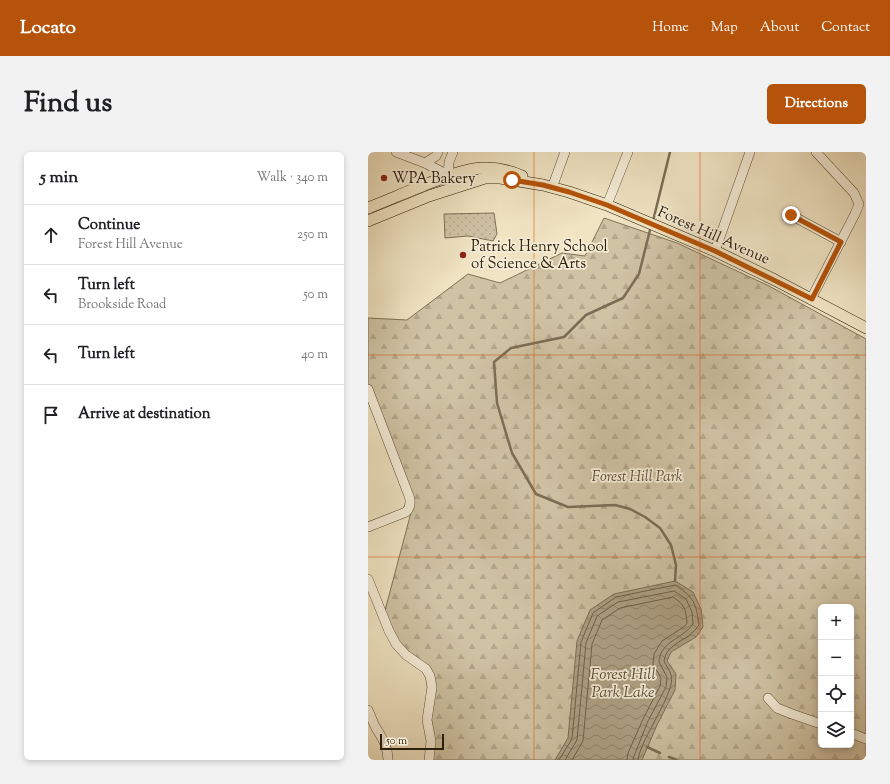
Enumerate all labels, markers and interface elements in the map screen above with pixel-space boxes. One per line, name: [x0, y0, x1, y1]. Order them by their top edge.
text: Locato: [20, 15, 76, 42]
text: Home: [652, 18, 689, 38]
text: Map: [711, 18, 738, 38]
text: About: [760, 18, 799, 38]
text: Contact: [821, 18, 870, 38]
text: Find us: [24, 84, 112, 124]
button: Directions: [767, 84, 866, 124]
text: 5 min: [40, 166, 78, 190]
text: Walk · 340 m: [257, 169, 328, 187]
place label: WPA Bakery: [392, 169, 476, 190]
route start: [503, 171, 521, 189]
marker: WPA Bakery: [379, 173, 389, 183]
street label: Forest Hill Avenue: [654, 202, 773, 271]
route end: [782, 206, 800, 224]
text: Continue: [78, 215, 140, 236]
icon: ahead: [40, 224, 62, 246]
text: 250 m: [297, 226, 328, 244]
text: Forest Hill Avenue: [78, 236, 183, 254]
place label: Patrick Henry School of Science & Arts: [471, 237, 608, 275]
marker: Patrick Henry School of Science & Arts: [458, 250, 468, 260]
text: Turn left: [78, 275, 135, 296]
icon: left: [40, 284, 62, 306]
text: 50 m: [303, 286, 328, 304]
text: Brookside Road: [78, 296, 166, 314]
icon: left: [40, 344, 62, 366]
text: Turn left: [78, 344, 135, 365]
text: 40 m: [301, 346, 328, 364]
icon: arrive: [40, 404, 62, 426]
text: Arrive at destination: [78, 404, 211, 425]
park label: Forest Hill Park: [591, 467, 683, 488]
map controls: [818, 604, 854, 748]
button: +: [818, 604, 854, 640]
button: −: [818, 640, 854, 676]
water label: Forest Hill Park Lake: [590, 664, 656, 705]
button: locate: [818, 676, 854, 712]
button: layers: [818, 712, 854, 748]
scale bar: [380, 732, 444, 751]
text: 50 m: [386, 733, 407, 749]

